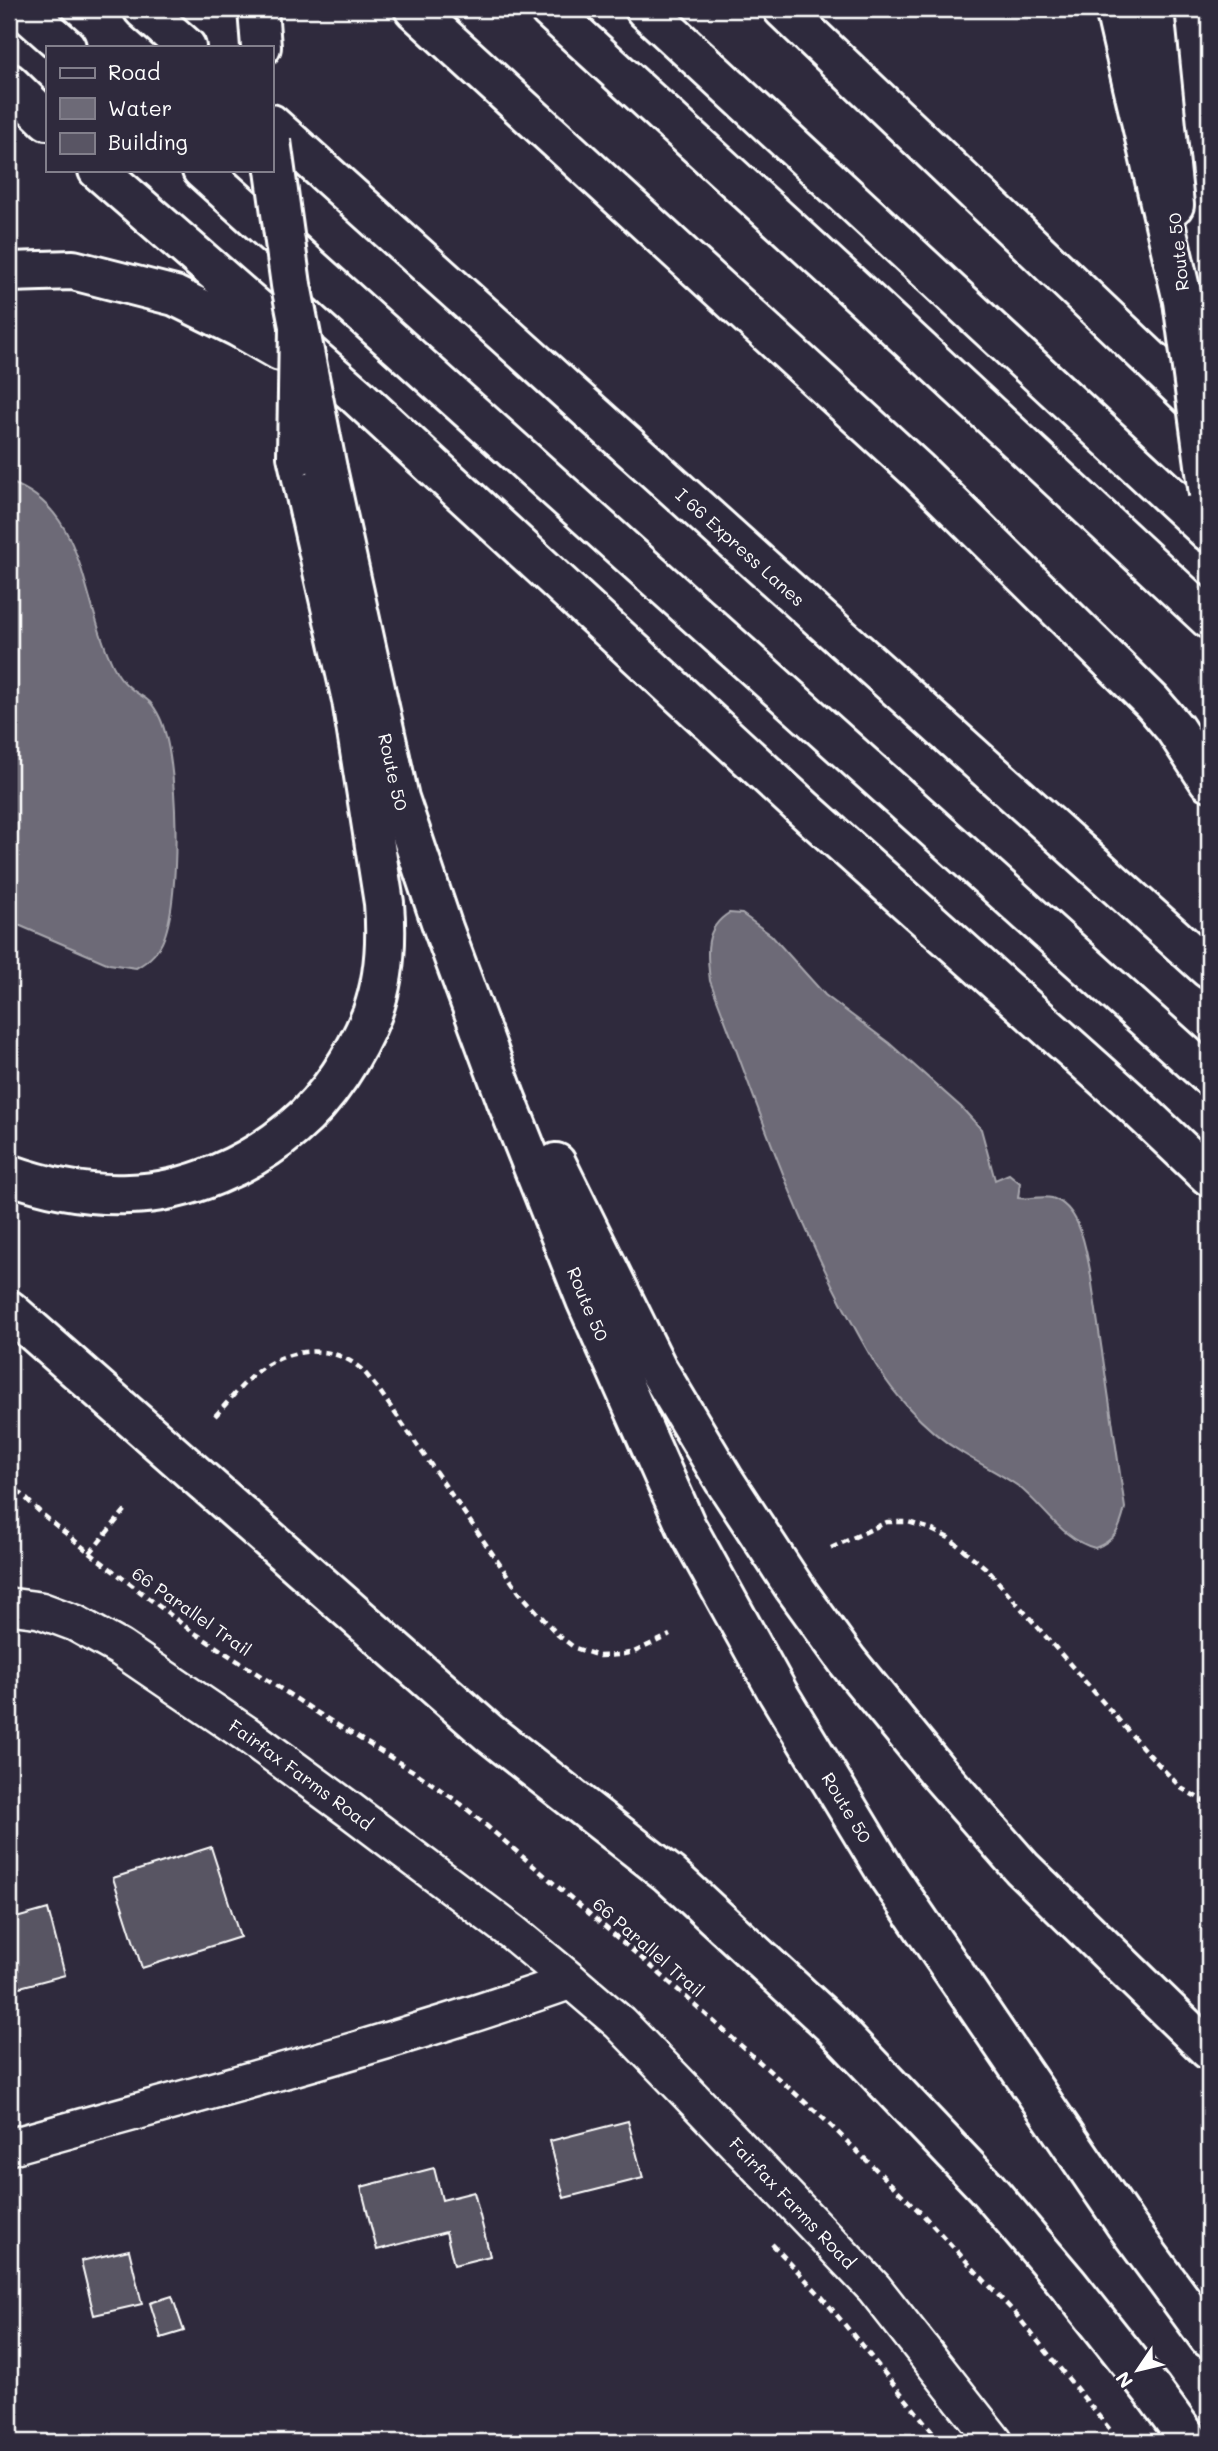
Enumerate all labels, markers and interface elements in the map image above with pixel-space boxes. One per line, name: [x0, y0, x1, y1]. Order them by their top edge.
legend: [46, 46, 273, 172]
text: Road: [108, 58, 160, 85]
text: Water: [108, 94, 172, 121]
text: Building: [108, 128, 188, 155]
street label: Route 50: [1162, 212, 1194, 292]
street label: I 66 Express Lanes: [671, 483, 810, 611]
street label: Route 50: [373, 731, 414, 814]
street label: Route 50: [562, 1263, 615, 1345]
street label: 66 Parallel Trail: [127, 1561, 257, 1661]
street label: Fairfax Farms Road: [224, 1714, 378, 1835]
street label: Route 50: [816, 1768, 878, 1847]
street label: 66 Parallel Trail: [588, 1892, 710, 2002]
street label: Fairfax Farms Road: [724, 2132, 861, 2274]
north arrow: [1102, 2336, 1172, 2406]
text: N: [1109, 2367, 1138, 2393]

